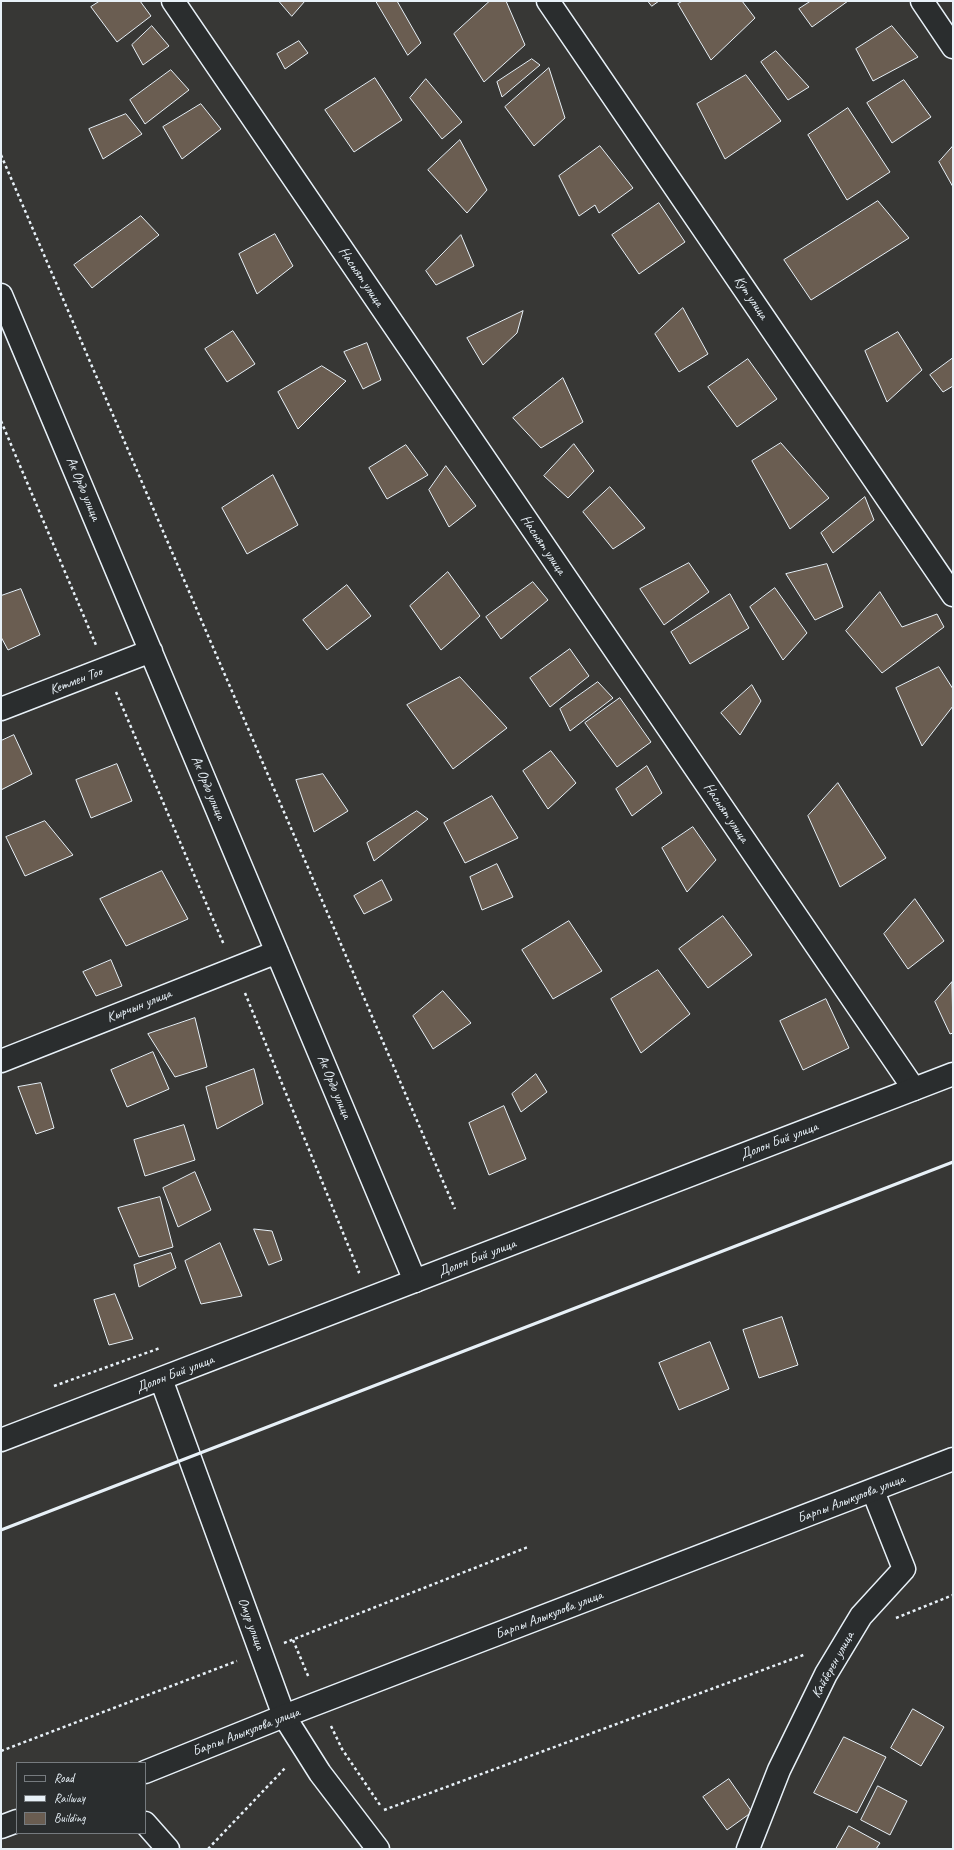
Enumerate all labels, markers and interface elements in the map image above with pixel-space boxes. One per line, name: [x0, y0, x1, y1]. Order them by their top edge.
street label: Насыят улица: [335, 244, 387, 310]
street label: Кут улица: [730, 273, 772, 323]
street label: Ак Ордо улица: [62, 455, 104, 523]
street label: Насыят улица: [517, 512, 569, 578]
street label: Кетмен Тоо: [47, 663, 105, 699]
street label: Ак Ордо улица: [187, 754, 229, 822]
street label: Насыят улица: [700, 780, 752, 846]
street label: Кырчын улица: [104, 985, 174, 1027]
street label: Ак Ордо улица: [313, 1053, 355, 1121]
street label: Долон Бий улица: [738, 1118, 820, 1164]
street label: Долон Бий улица: [436, 1235, 518, 1281]
street label: Долон Бий улица: [134, 1351, 216, 1397]
street label: Барпы Алыкулова улица: [795, 1471, 907, 1527]
street label: Барпы Алыкулова улица: [493, 1587, 605, 1643]
street label: Омур улица: [234, 1596, 268, 1652]
street label: Кайберен улица: [808, 1629, 858, 1701]
street label: Барпы Алыкулова улица: [190, 1704, 302, 1760]
legend: [16, 1762, 146, 1834]
text: Road: [54, 1770, 74, 1786]
text: Railway: [54, 1790, 85, 1806]
text: Building: [54, 1810, 86, 1826]

